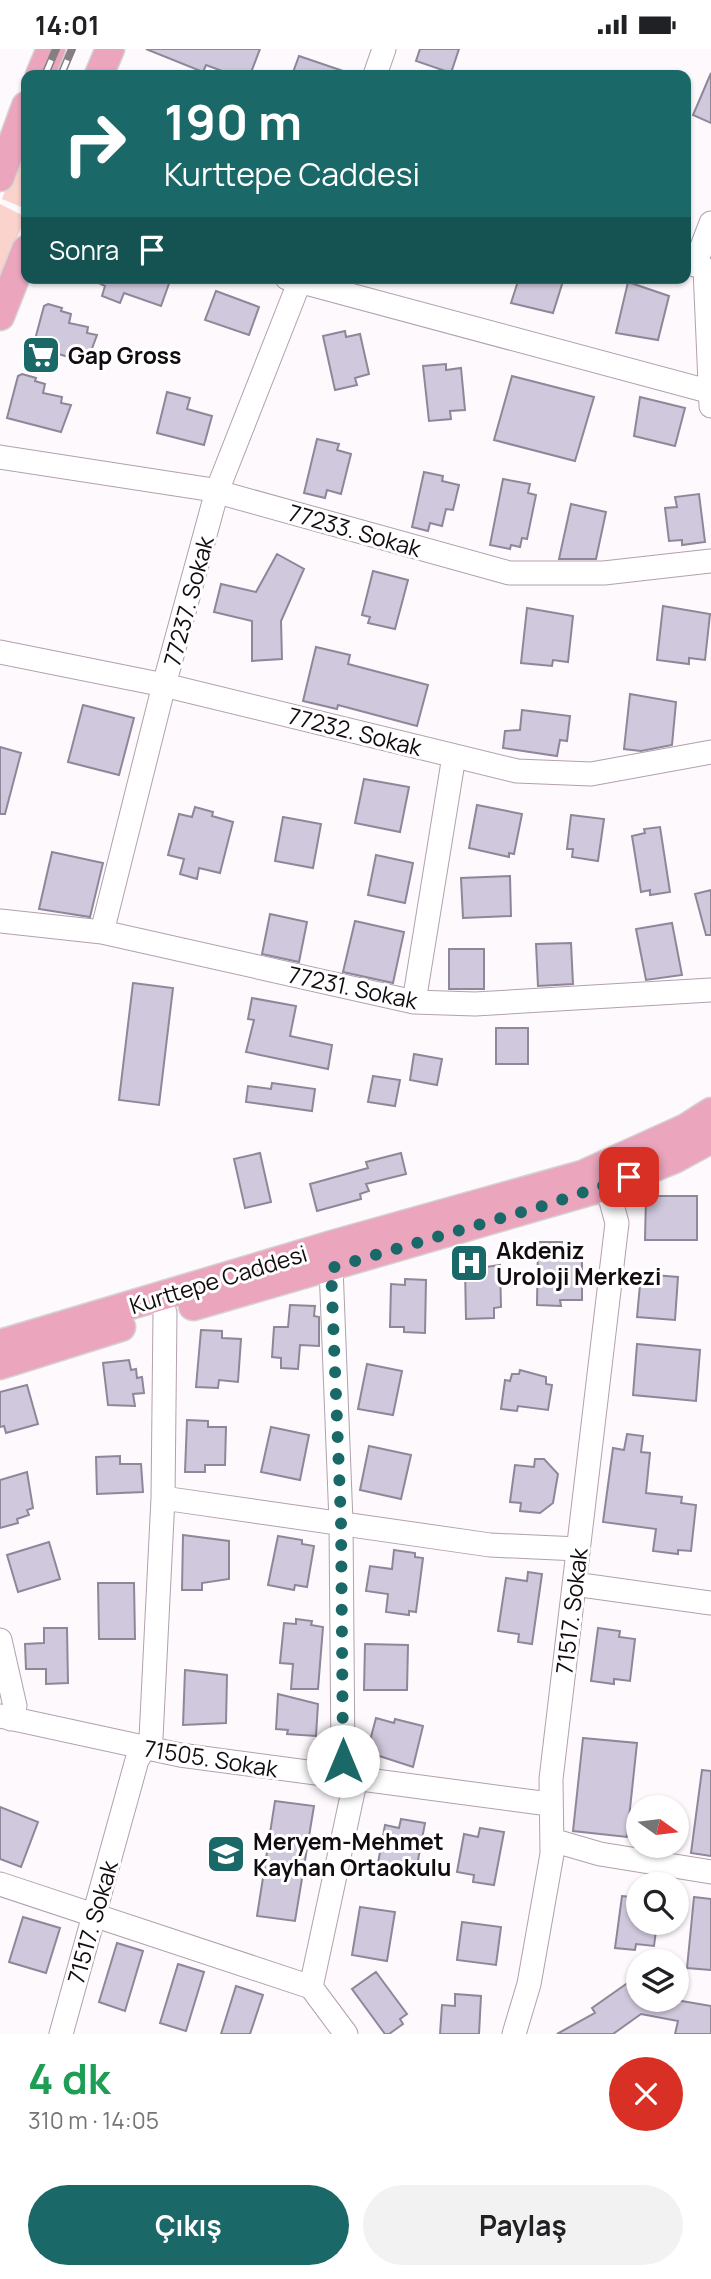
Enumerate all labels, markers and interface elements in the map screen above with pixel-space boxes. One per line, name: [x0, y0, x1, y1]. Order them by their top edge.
text: 14:01: [35, 7, 100, 43]
text: 190 m: [164, 88, 302, 155]
icon: right: [49, 98, 140, 189]
text: Kurttepe Caddesi: [164, 152, 420, 196]
icon: arrive: [133, 231, 171, 269]
text: Sonra: [49, 232, 119, 268]
supermarket icon: Gap Gross: [20, 334, 62, 376]
place label: Gap Gross: [68, 339, 181, 371]
street label: 77233. Sokak: [285, 496, 425, 564]
street label: 77237. Sokak: [155, 532, 221, 670]
street label: 77232. Sokak: [285, 699, 426, 763]
street label: 77231. Sokak: [285, 958, 421, 1016]
pin: [599, 1147, 659, 1207]
icon: arrive: [610, 1158, 648, 1196]
place label: Akdeniz Uroloji Merkezi: [496, 1234, 661, 1292]
street label: Kurttepe Caddesi: [125, 1237, 311, 1321]
hospital icon: Akdeniz Uroloji Merkezi: [448, 1242, 490, 1284]
street label: 71517. Sokak: [547, 1546, 595, 1676]
position arrow: [306, 1724, 380, 1798]
street label: 71505. Sokak: [142, 1732, 281, 1784]
north arrow: [626, 1795, 690, 1859]
map controls: [626, 1795, 689, 2012]
place label: Meryem-Mehmet Kayhan Ortaokulu: [253, 1825, 451, 1883]
school or university icon: Meryem-Mehmet Kayhan Ortaokulu: [205, 1833, 247, 1875]
street label: 71517. Sokak: [59, 1856, 125, 1987]
button: search: [626, 1872, 689, 1935]
button: layers: [626, 1949, 689, 2012]
text: 4 dk: [28, 2049, 110, 2107]
button: close: [609, 2057, 683, 2131]
text: 310 m · 14:05: [28, 2104, 159, 2136]
button: Çıkış: [28, 2185, 349, 2265]
button: Paylaş: [363, 2185, 683, 2265]

